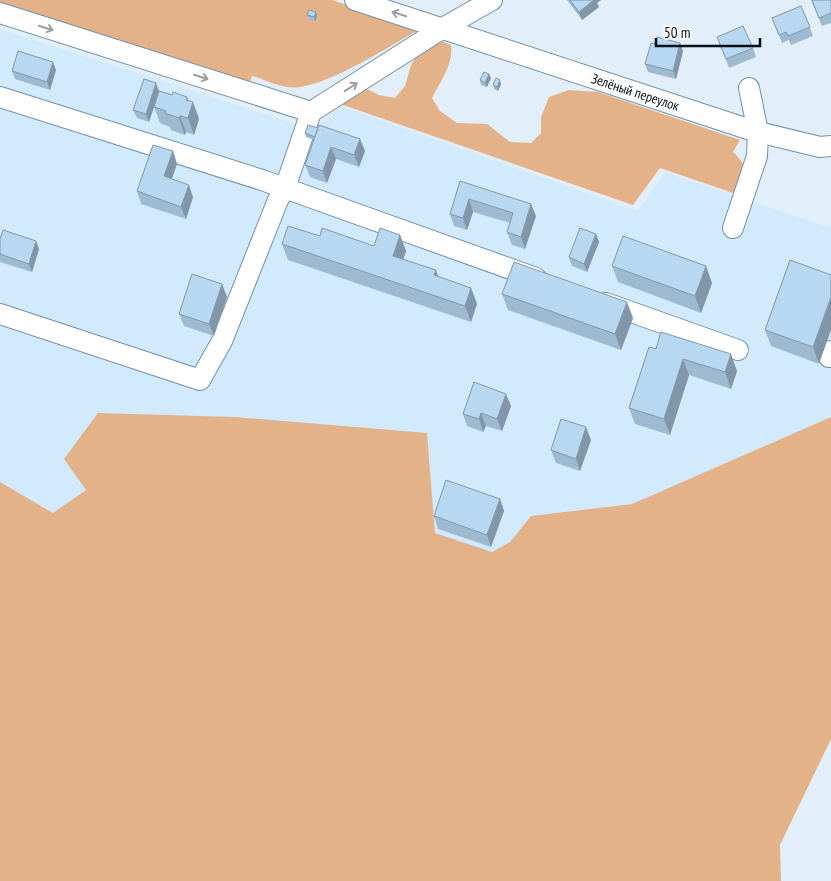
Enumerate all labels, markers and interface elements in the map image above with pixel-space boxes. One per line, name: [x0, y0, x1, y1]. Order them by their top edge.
one-way arrow: [391, 8, 407, 18]
scale bar: [656, 15, 760, 47]
text: 50 m: [664, 23, 690, 42]
one-way arrow: [38, 24, 54, 33]
street label: Зелёный переулок: [589, 69, 682, 115]
one-way arrow: [193, 73, 209, 83]
one-way arrow: [343, 82, 357, 92]

